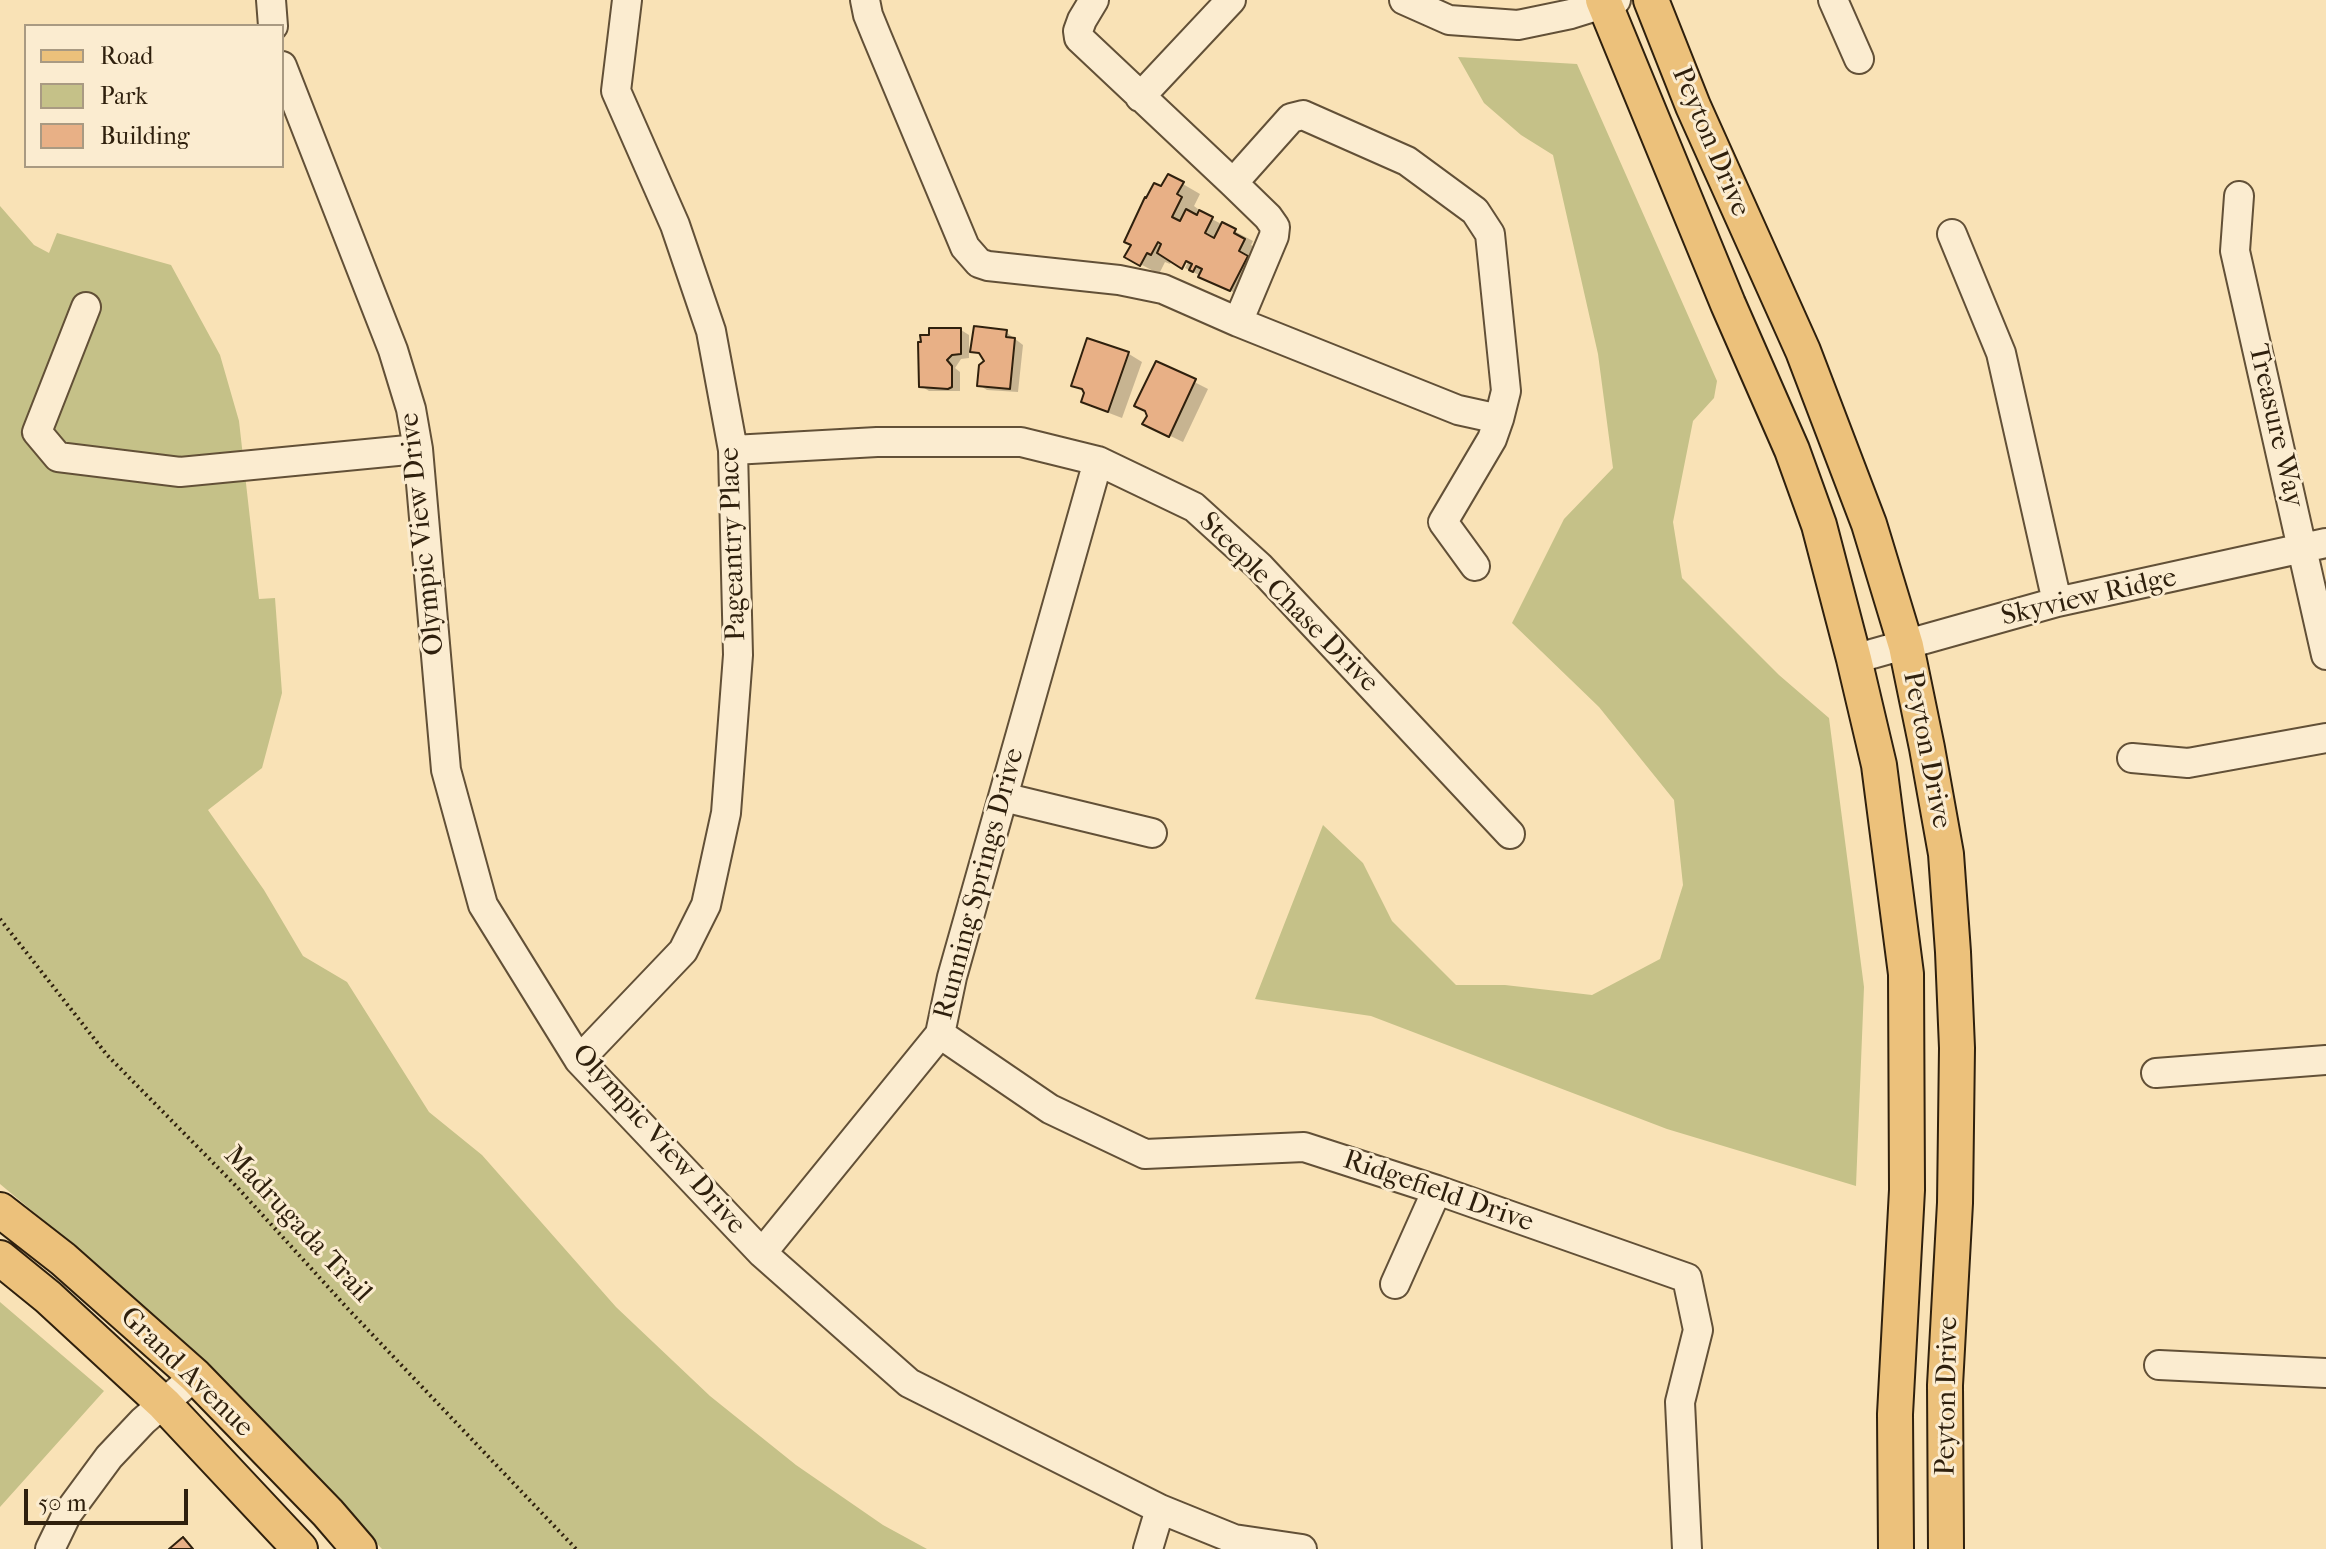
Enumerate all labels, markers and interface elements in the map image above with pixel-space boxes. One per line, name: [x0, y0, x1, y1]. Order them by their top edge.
legend: [24, 24, 284, 168]
text: Road: [100, 42, 153, 70]
street label: Peyton Drive: [1663, 62, 1757, 222]
text: Park: [100, 82, 148, 110]
text: Building: [100, 122, 190, 150]
street label: Treasure Way: [2240, 341, 2310, 511]
street label: Olympic View Drive: [394, 411, 452, 657]
street label: Pageantry Place: [714, 446, 754, 642]
street label: Steeple Chase Drive: [1191, 506, 1385, 700]
street label: Skyview Ridge: [1998, 562, 2180, 634]
street label: Peyton Drive: [1894, 669, 1958, 831]
street label: Running Springs Drive: [928, 745, 1032, 1023]
street label: Olympic View Drive: [564, 1038, 752, 1242]
street label: Madrugada Trail: [216, 1140, 378, 1310]
street label: Ridgefield Drive: [1338, 1144, 1538, 1240]
street label: Grand Avenue: [112, 1301, 260, 1445]
street label: Peyton Drive: [1930, 1316, 1966, 1476]
scale bar: [28, 1473, 192, 1523]
text: 50 m: [38, 1489, 87, 1517]

